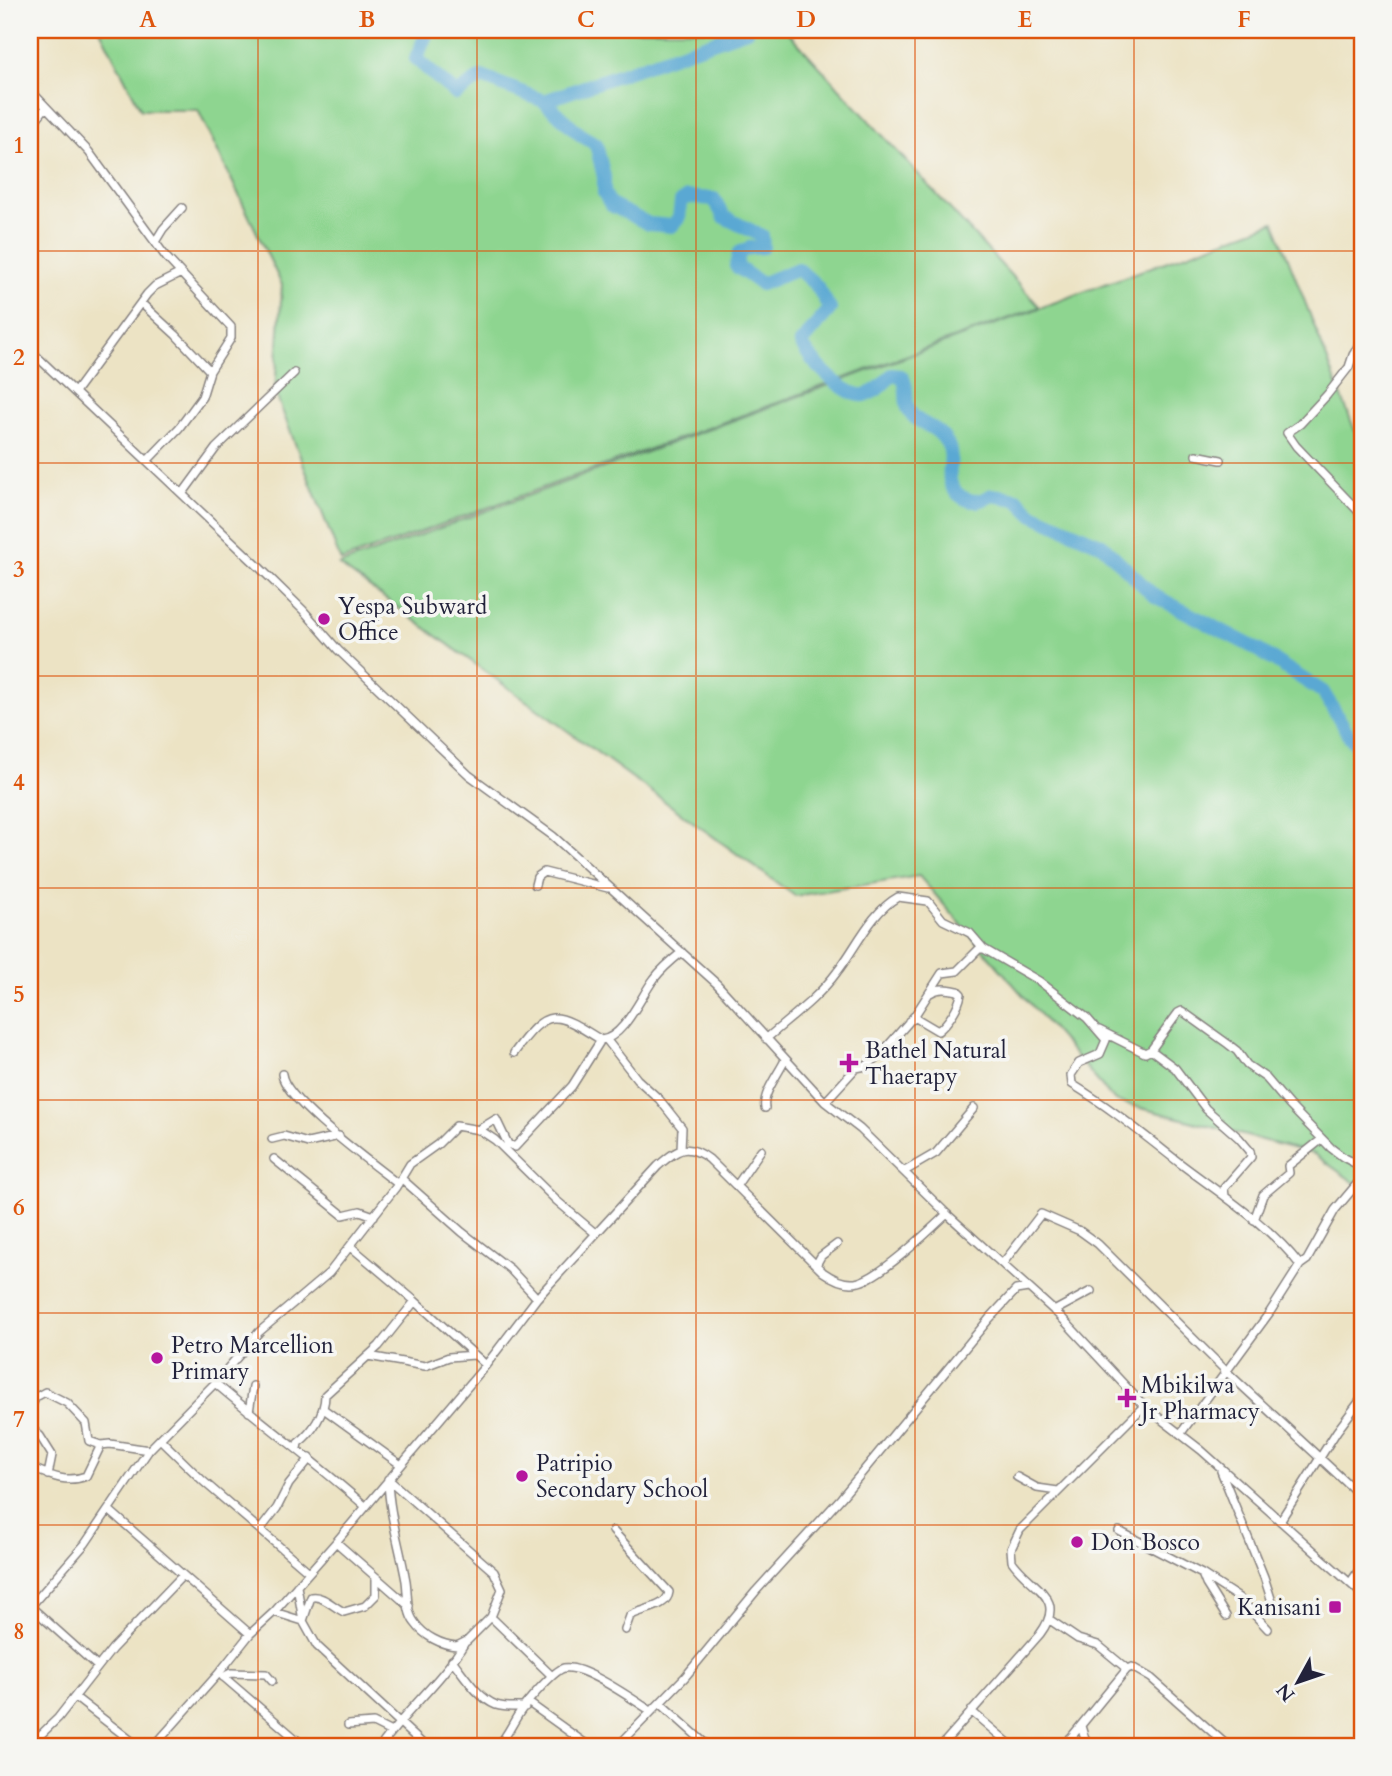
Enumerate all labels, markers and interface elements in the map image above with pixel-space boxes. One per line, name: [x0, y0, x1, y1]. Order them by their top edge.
text: A: [139, 4, 157, 35]
text: B: [359, 4, 375, 35]
text: C: [577, 4, 595, 35]
text: D: [796, 4, 816, 35]
text: E: [1018, 4, 1032, 35]
text: F: [1237, 4, 1251, 35]
text: 1: [13, 130, 25, 161]
text: 2: [13, 342, 25, 373]
text: 3: [13, 554, 25, 585]
place label: Yespa Subward Office: [338, 591, 488, 648]
marker: Yespa Subward Office: [316, 611, 332, 627]
text: 4: [13, 767, 25, 798]
text: 5: [13, 979, 25, 1010]
place label: Bathel Natural Thaerapy: [865, 1035, 1007, 1092]
marker: Bathel Natural Thaerapy: [839, 1053, 859, 1073]
text: 6: [13, 1192, 25, 1223]
place label: Petro Marcellion Primary: [171, 1330, 334, 1387]
marker: Petro Marcellion Primary: [149, 1350, 165, 1366]
place label: Mbikilwa Jr Pharmacy: [1138, 1370, 1260, 1427]
marker: Mbikilwa Jr Pharmacy: [1119, 1390, 1135, 1406]
text: 7: [13, 1404, 25, 1435]
place label: Patripio Secondary School: [536, 1448, 708, 1505]
marker: Patripio Secondary School: [514, 1468, 530, 1484]
place label: Don Bosco: [1091, 1527, 1200, 1558]
marker: Don Bosco: [1069, 1534, 1085, 1550]
place label: Kanisani: [1237, 1592, 1321, 1623]
marker: Kanisani: [1327, 1599, 1343, 1615]
text: 8: [13, 1616, 25, 1647]
north arrow: [1262, 1646, 1332, 1716]
text: N: [1270, 1677, 1301, 1707]

